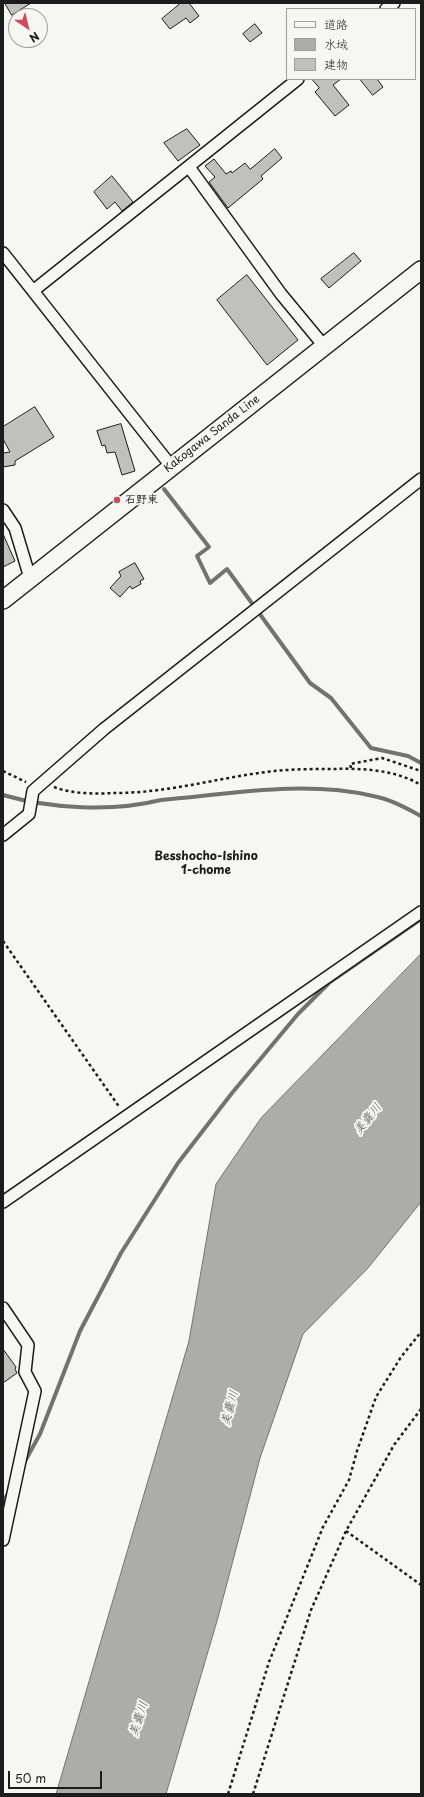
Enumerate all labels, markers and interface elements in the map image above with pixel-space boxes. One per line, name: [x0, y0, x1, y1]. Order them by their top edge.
north arrow: [8, 8, 48, 48]
legend: [286, 8, 416, 80]
text: 道路: [324, 15, 348, 33]
text: N: [26, 28, 43, 47]
text: 水域: [324, 35, 348, 53]
text: 建物: [324, 55, 348, 73]
street label: Kakogawa Sanda Line: [161, 393, 263, 475]
place label: 石野東: [125, 493, 158, 507]
marker: 石野東: [112, 495, 122, 505]
district label: Besshocho-Ishino 1-chome: [154, 850, 258, 878]
water label: 美嚢川: [351, 1100, 385, 1138]
water label: 美嚢川: [218, 1389, 242, 1427]
water label: 美嚢川: [127, 1700, 151, 1738]
scale bar: [10, 1763, 104, 1789]
text: 50 m: [15, 1769, 46, 1787]

